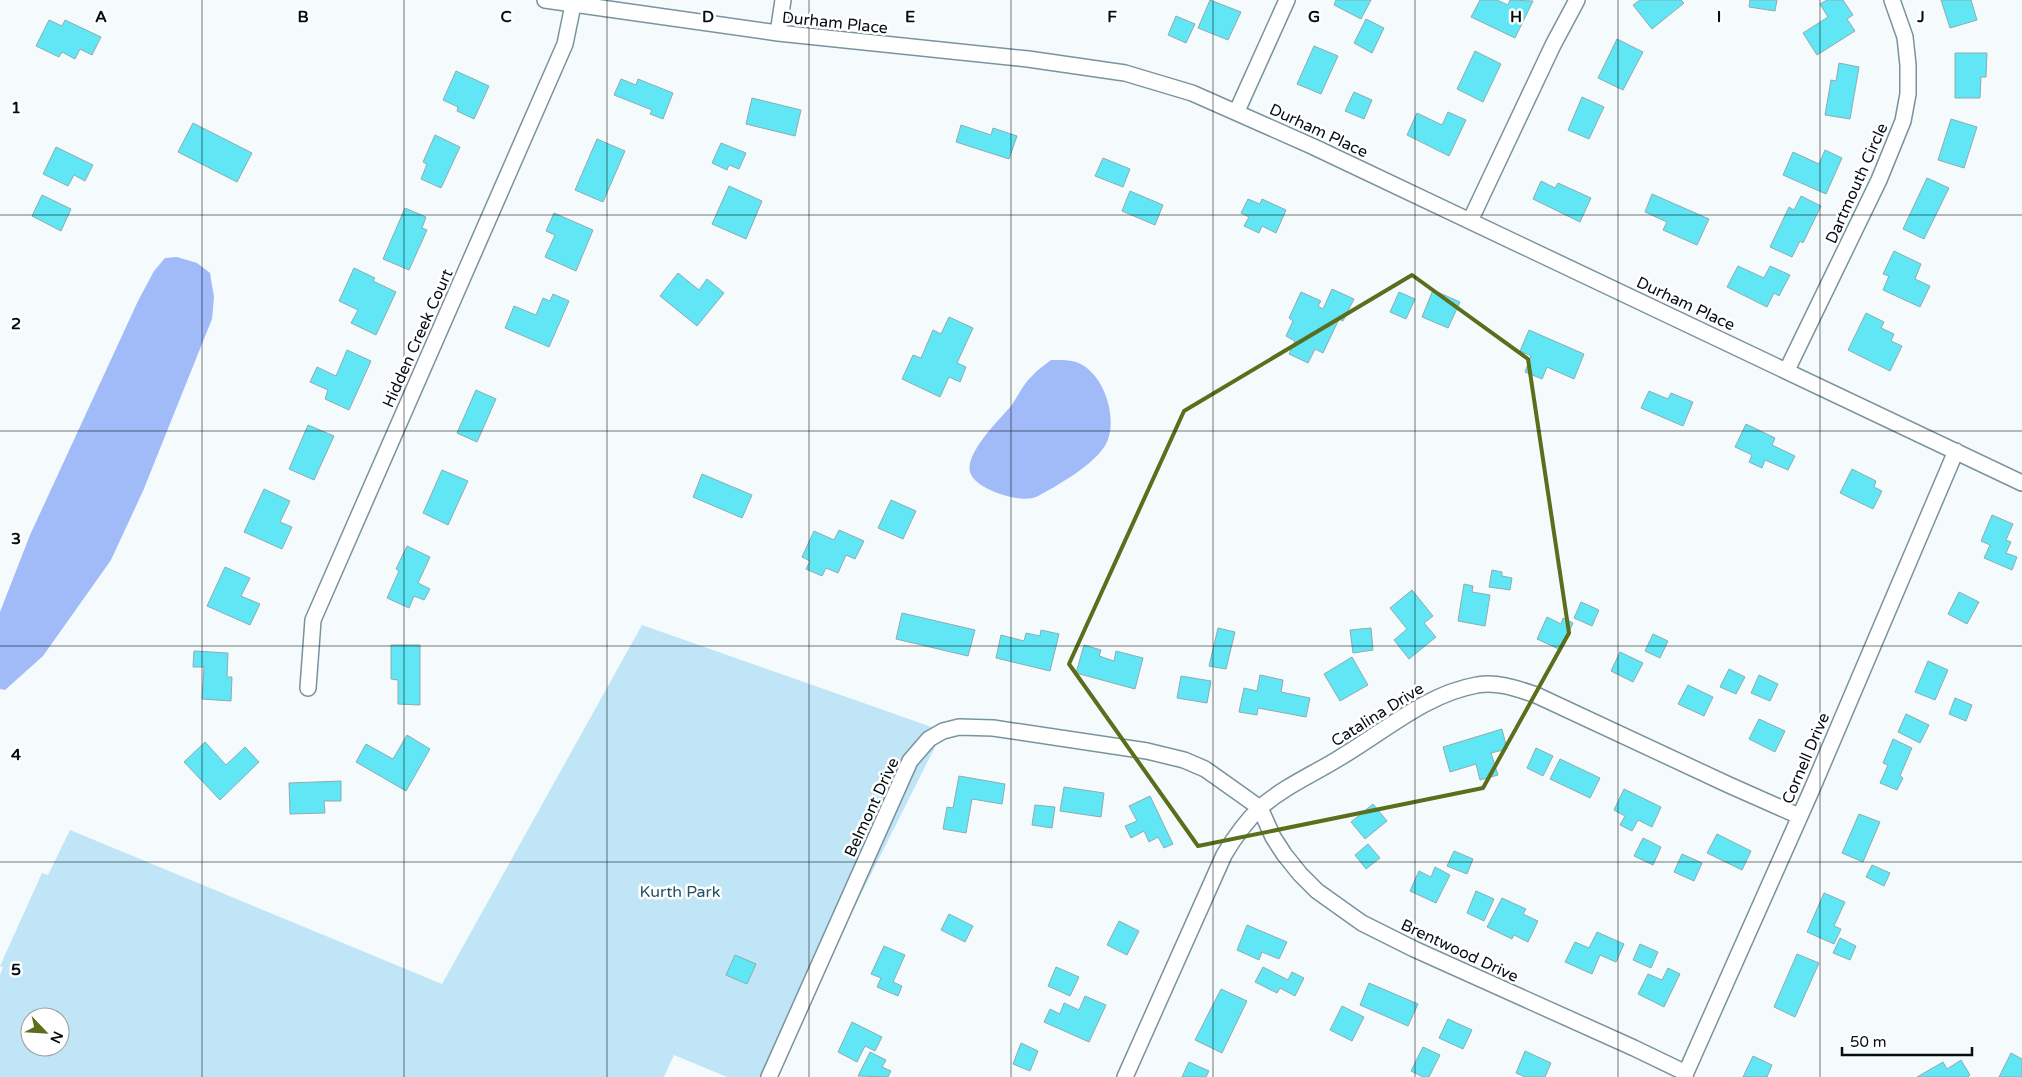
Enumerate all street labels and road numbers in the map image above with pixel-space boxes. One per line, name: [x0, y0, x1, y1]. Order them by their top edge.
street label: Durham Place: [781, 7, 889, 39]
street label: Durham Place: [1266, 99, 1371, 162]
street label: Dartmouth Circle: [1821, 120, 1892, 247]
street label: Hidden Creek Court: [378, 266, 457, 411]
street label: Durham Place: [1633, 272, 1738, 335]
street label: Catalina Drive: [1328, 678, 1427, 751]
street label: Cornell Drive: [1778, 710, 1834, 807]
street label: Belmont Drive: [840, 754, 904, 860]
street label: Brentwood Drive: [1398, 915, 1521, 987]

